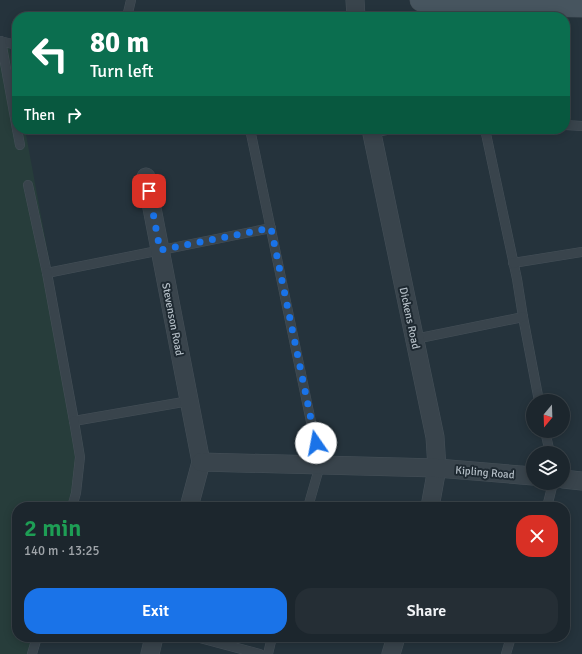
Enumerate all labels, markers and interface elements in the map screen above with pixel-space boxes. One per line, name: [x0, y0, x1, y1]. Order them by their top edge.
text: 80 m: [90, 26, 149, 60]
icon: left: [24, 28, 76, 80]
text: Turn left: [90, 60, 153, 82]
icon: right: [63, 104, 85, 126]
text: Then: [24, 106, 55, 124]
pin: [132, 174, 166, 208]
icon: arrive: [138, 180, 160, 202]
street label: Stevenson Road: [159, 281, 186, 357]
street label: Dickens Road: [397, 286, 422, 350]
north arrow: [526, 394, 570, 438]
map controls: [526, 394, 570, 490]
position arrow: [295, 422, 337, 464]
button: layers: [526, 446, 570, 490]
street label: Kipling Road: [455, 463, 515, 482]
text: 2 min: [24, 513, 81, 543]
button: close: [516, 515, 558, 557]
text: 140 m · 13:25: [24, 543, 100, 559]
button: Exit: [24, 588, 287, 634]
button: Share: [295, 588, 558, 634]

